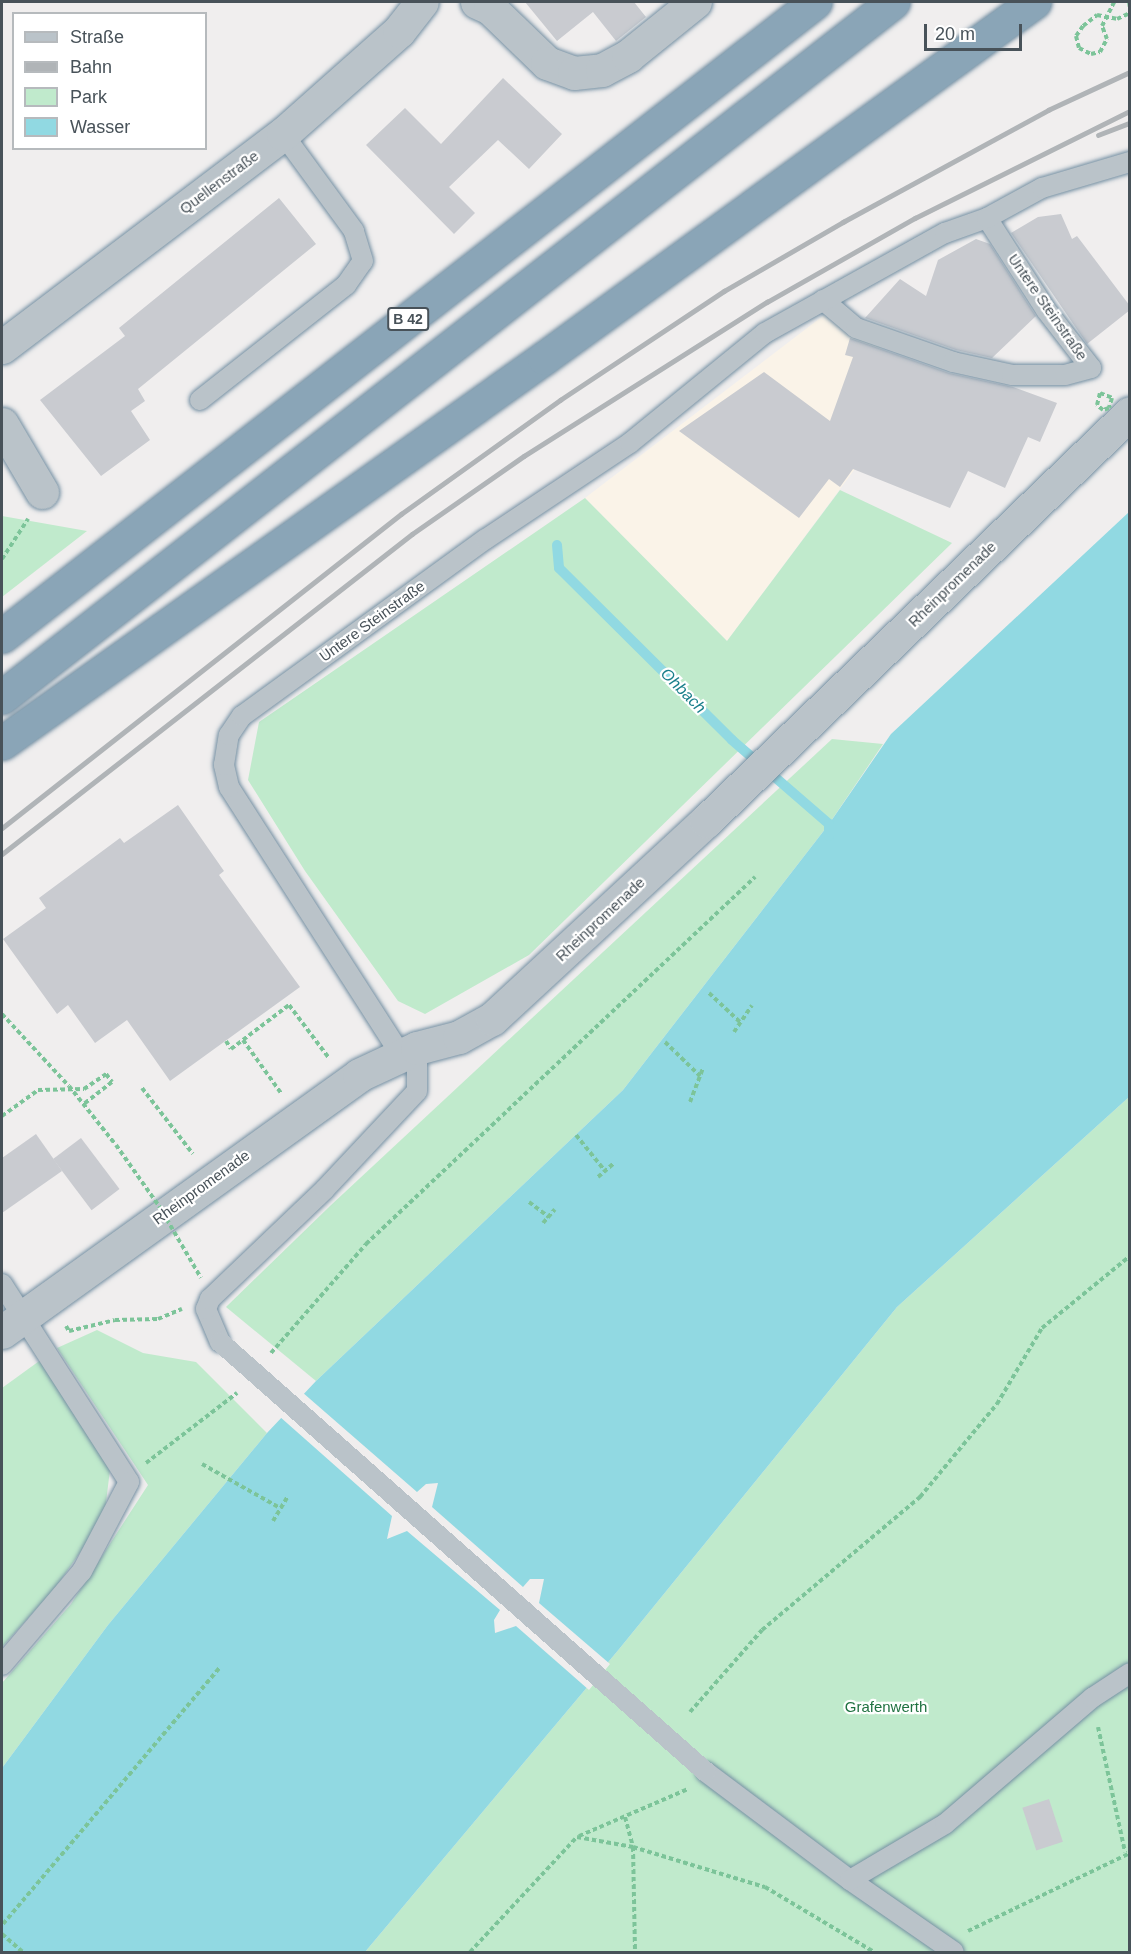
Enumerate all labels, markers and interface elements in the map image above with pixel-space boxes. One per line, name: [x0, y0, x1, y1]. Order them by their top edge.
legend: [12, 12, 207, 150]
scale bar: [927, 12, 1024, 50]
text: 20 m: [935, 24, 975, 44]
text: Straße: [70, 27, 124, 47]
text: Bahn: [70, 57, 112, 77]
text: Park: [70, 87, 107, 107]
text: Wasser: [70, 117, 130, 137]
street label: Quellenstraße: [176, 146, 262, 218]
street label: Untere Steinstraße: [1005, 250, 1091, 364]
road number: B 42: [387, 308, 429, 330]
street label: Rheinpromenade: [904, 538, 1000, 630]
street label: Untere Steinstraße: [316, 577, 428, 665]
water label: Ohbach: [656, 664, 710, 718]
street label: Rheinpromenade: [552, 873, 648, 965]
street label: Rheinpromenade: [149, 1146, 253, 1228]
park label: Grafenwerth: [845, 1698, 927, 1716]

